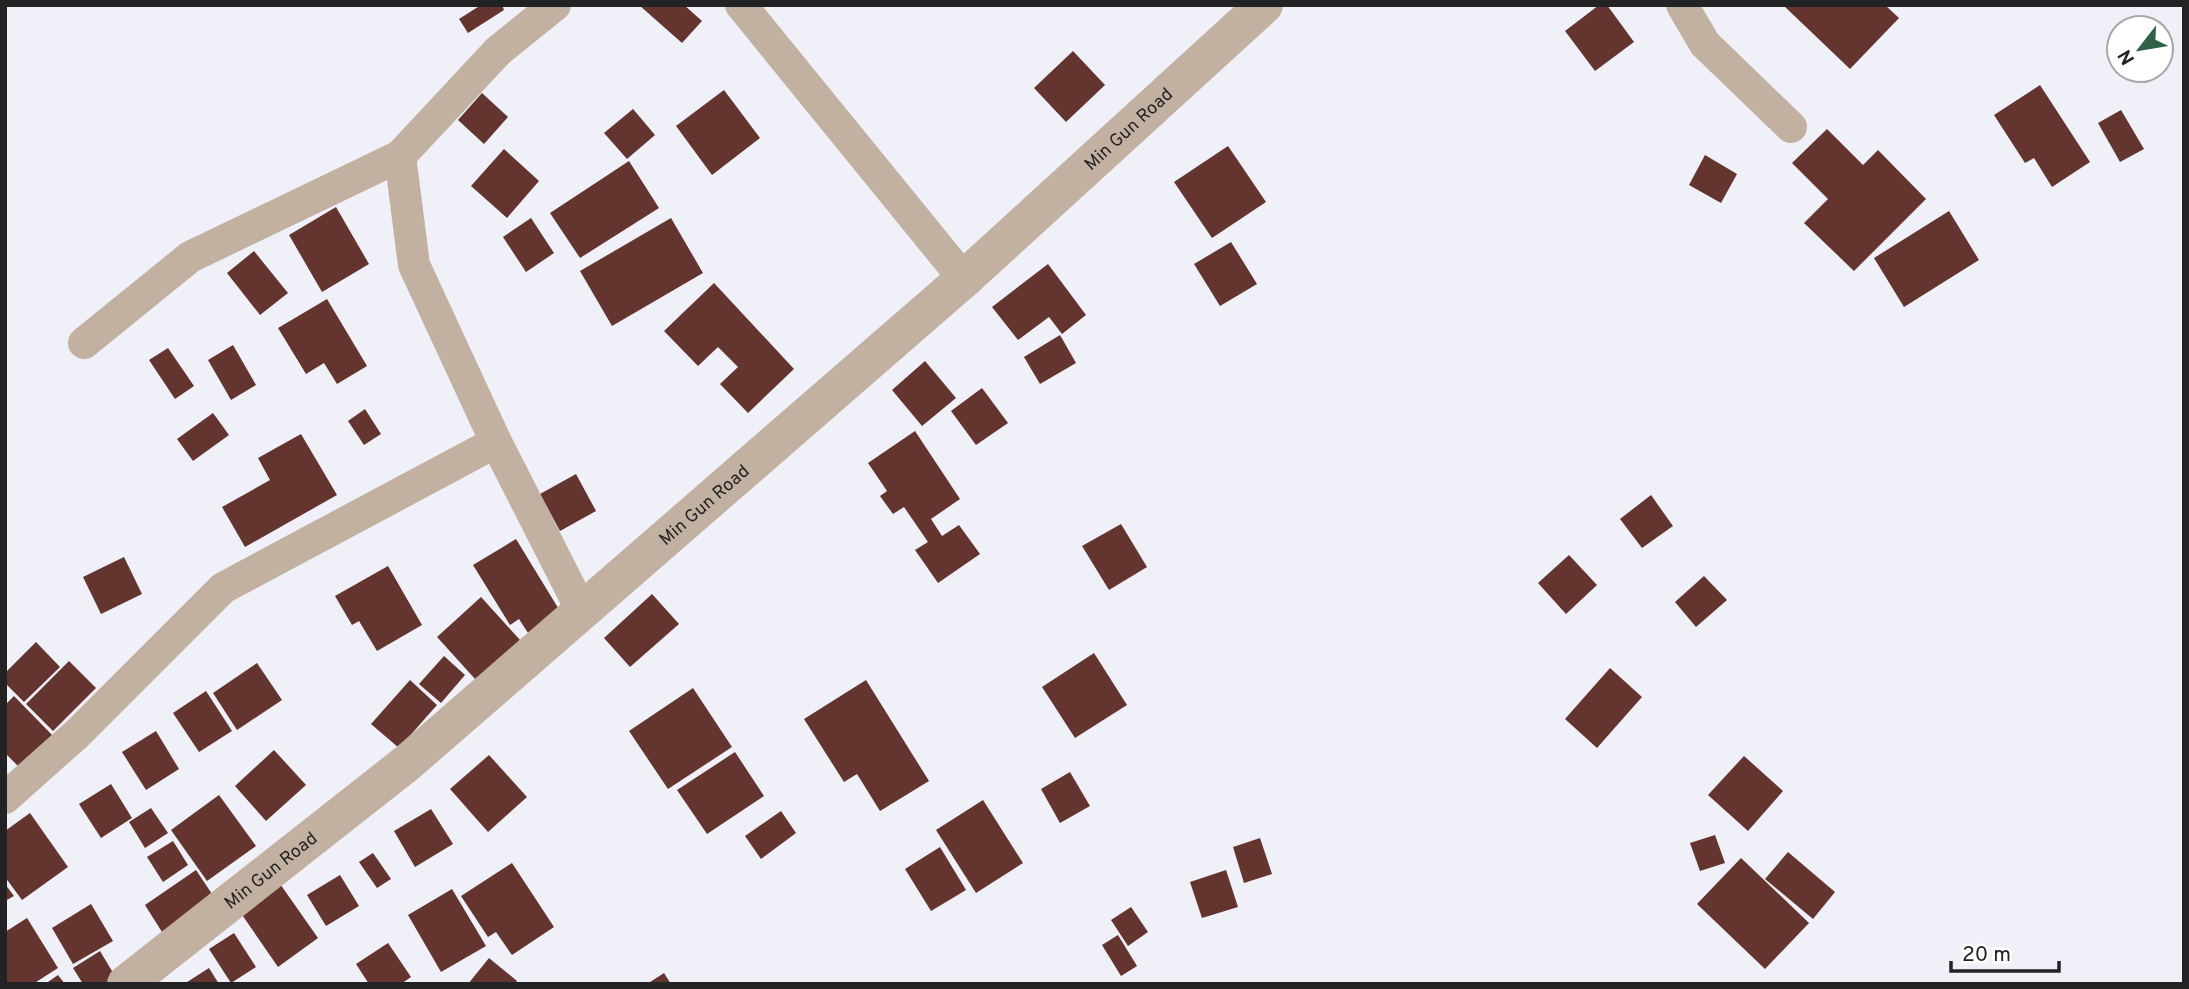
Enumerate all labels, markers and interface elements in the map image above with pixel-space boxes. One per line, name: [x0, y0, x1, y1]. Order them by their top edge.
north arrow: [2105, 14, 2175, 84]
text: N: [2113, 45, 2141, 69]
street label: Min Gun Road: [1080, 84, 1179, 176]
street label: Min Gun Road: [655, 461, 755, 551]
street label: Min Gun Road: [220, 828, 323, 915]
scale bar: [1951, 930, 2060, 974]
text: 20 m: [1962, 942, 2011, 969]

